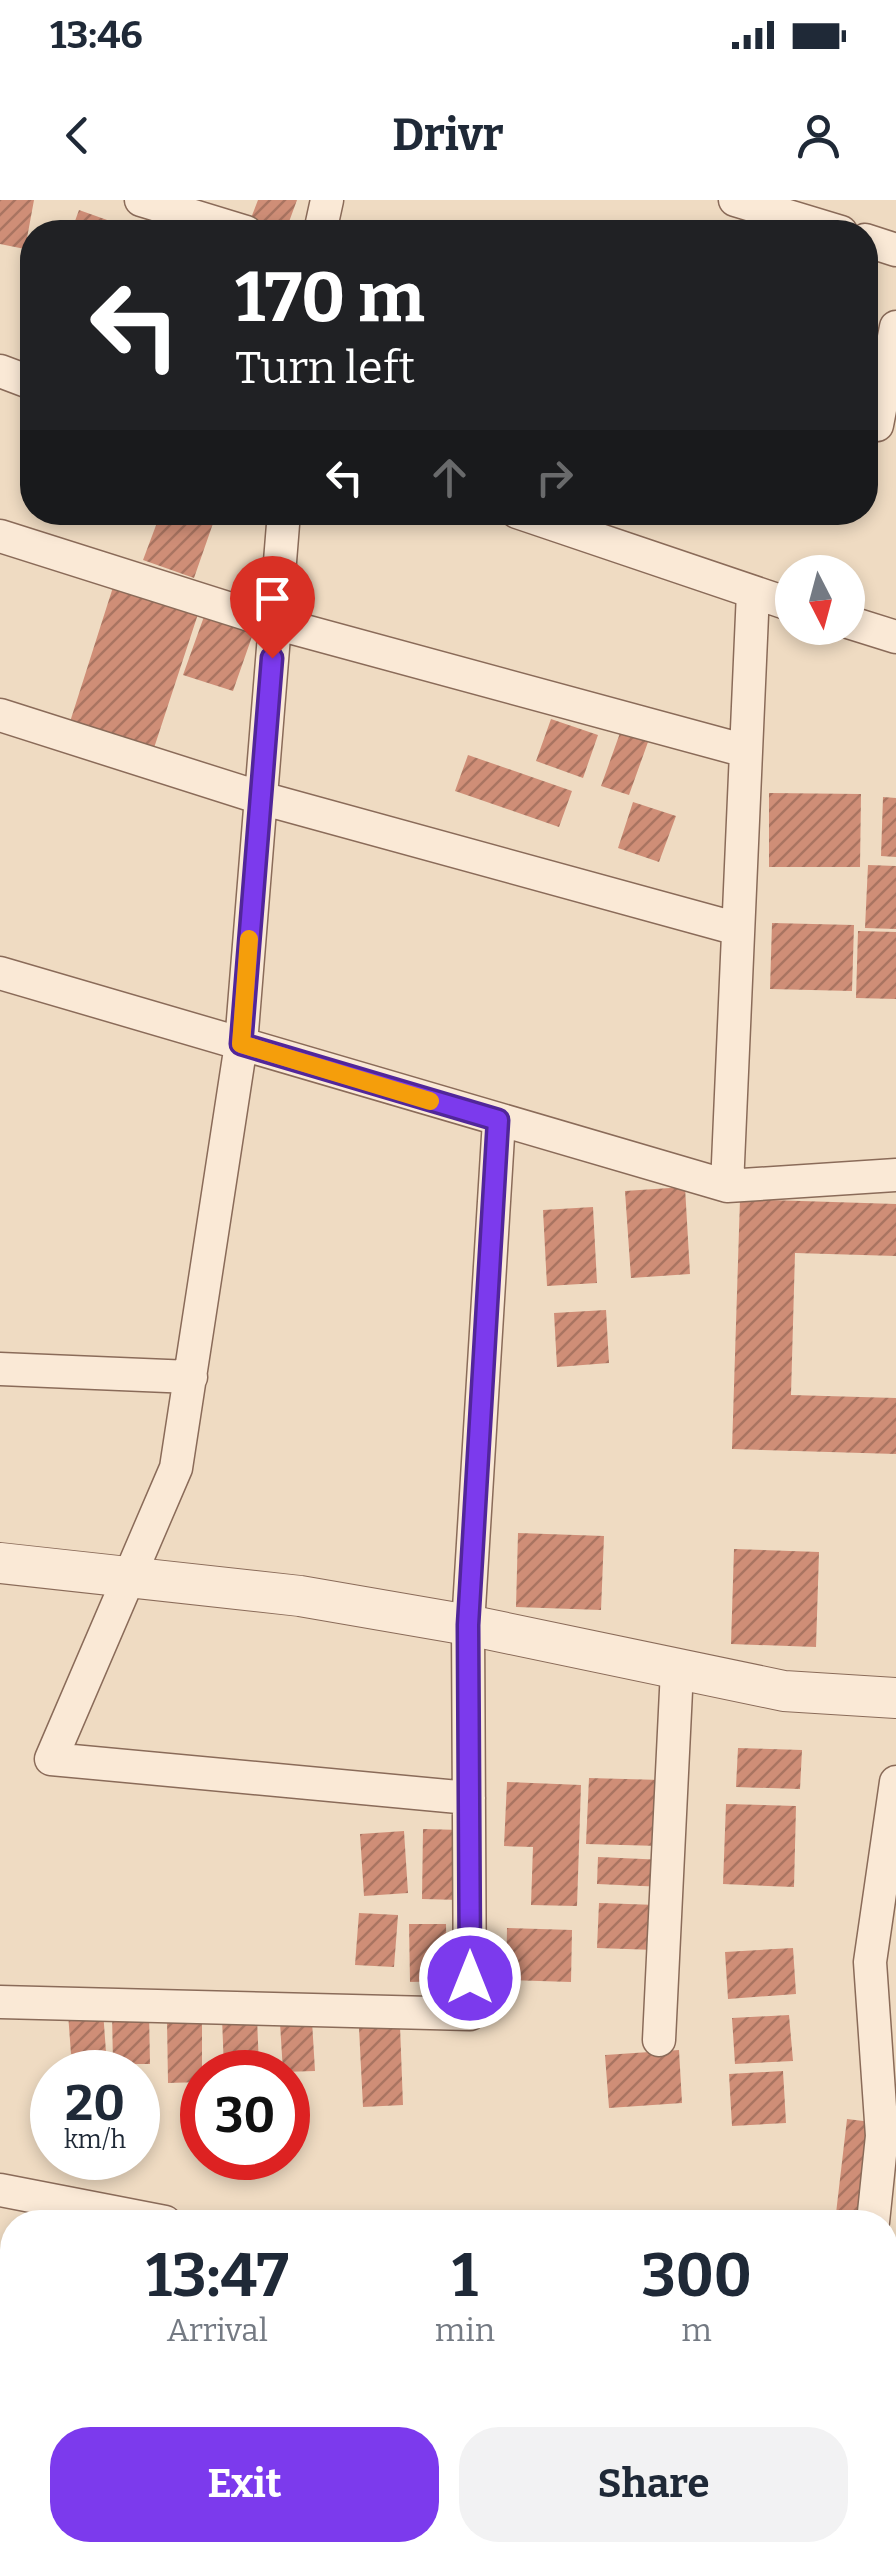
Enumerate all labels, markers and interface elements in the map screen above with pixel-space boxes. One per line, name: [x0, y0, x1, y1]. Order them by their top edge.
text: 13:46: [50, 12, 143, 58]
icon: back: [50, 108, 105, 163]
text: Drivr: [392, 108, 504, 162]
icon: person: [791, 108, 846, 163]
text: 170 m: [235, 256, 425, 340]
icon: left: [70, 260, 200, 390]
text: Turn left: [235, 341, 415, 395]
icon: left: [317, 450, 372, 505]
icon: ahead: [422, 450, 477, 505]
icon: right: [527, 450, 582, 505]
north arrow: [775, 555, 865, 645]
map controls: [775, 555, 865, 645]
pin: [230, 556, 315, 659]
icon: arrive: [245, 571, 300, 626]
position arrow: [418, 1926, 522, 2030]
speed limit sign: 30: [180, 2050, 310, 2180]
text: 20: [65, 2073, 125, 2133]
text: km/h: [64, 2125, 126, 2155]
text: 13:47: [146, 2240, 289, 2312]
text: 1: [452, 2240, 478, 2312]
text: 300: [641, 2240, 752, 2312]
text: Arrival: [167, 2311, 268, 2349]
text: min: [435, 2311, 495, 2349]
text: m: [681, 2311, 712, 2349]
button: Exit: [50, 2427, 439, 2542]
button: Share: [459, 2427, 848, 2542]

